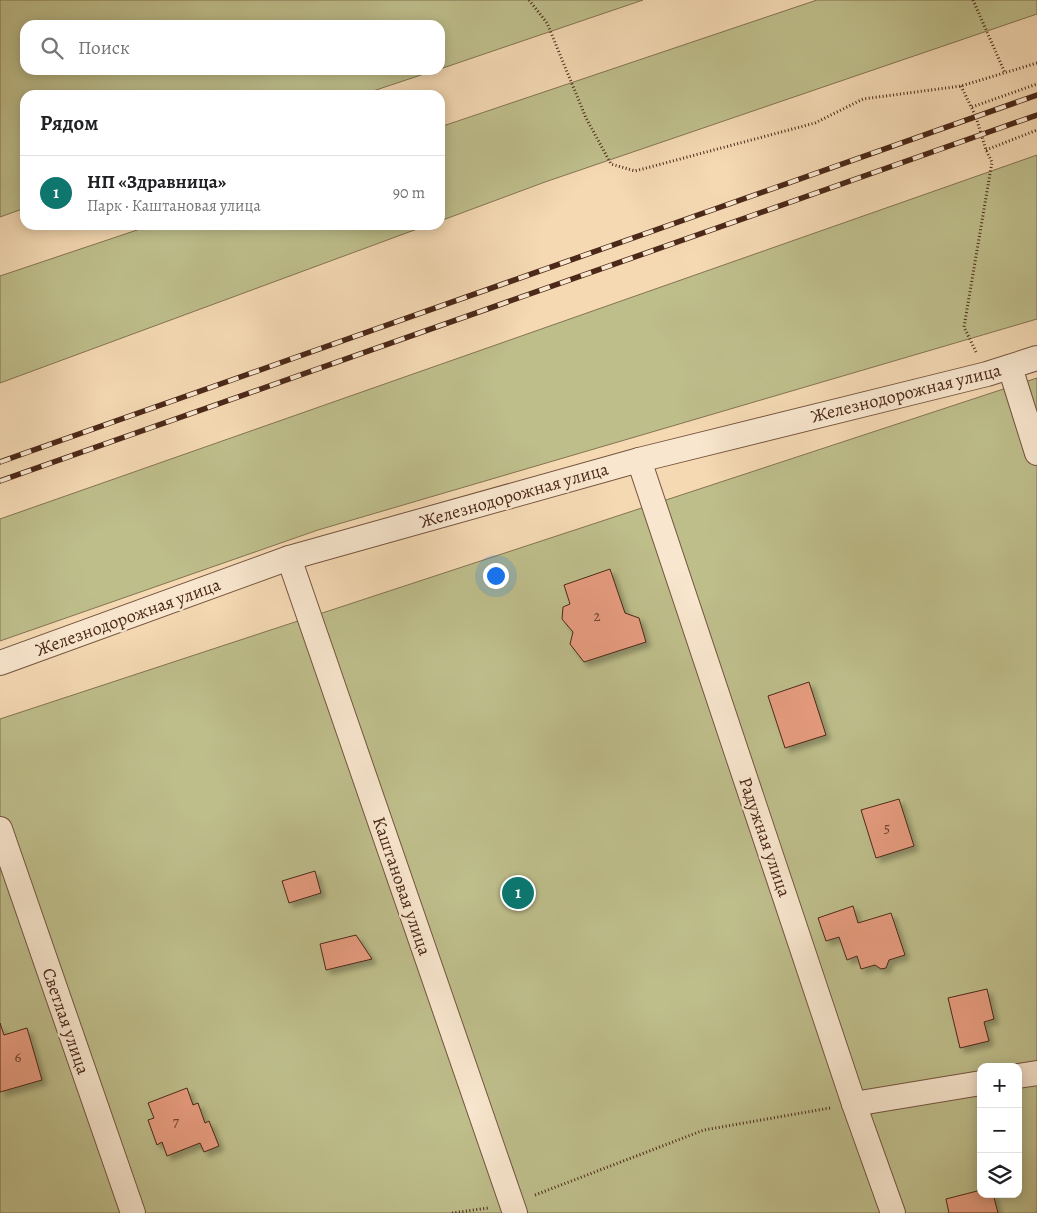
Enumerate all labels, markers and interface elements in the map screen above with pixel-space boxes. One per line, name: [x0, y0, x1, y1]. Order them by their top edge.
search box: [20, 20, 445, 75]
icon: search: [38, 34, 66, 62]
text: Поиск: [78, 35, 130, 61]
text: Рядом: [40, 109, 98, 137]
text: НП «Здравница»: [87, 169, 226, 195]
text: 1: [53, 182, 59, 204]
text: 90 m: [393, 182, 425, 204]
text: Парк · Каштановая улица: [87, 195, 261, 217]
street label: Железнодорожная улица: [808, 358, 1004, 428]
street label: Железнодорожная улица: [417, 456, 612, 533]
your location: [483, 563, 509, 589]
street label: Железнодорожная улица: [32, 572, 224, 662]
house number: 2: [593, 606, 601, 626]
street label: Радужная улица: [733, 774, 797, 901]
street label: Каштановая улица: [367, 813, 437, 959]
house number: 5: [884, 818, 890, 838]
pin: 1: [502, 874, 534, 912]
street label: Светлая улица: [37, 965, 96, 1078]
house number: 6: [15, 1047, 22, 1067]
map controls: [977, 1063, 1022, 1198]
button: +: [977, 1063, 1022, 1108]
button: −: [977, 1108, 1022, 1153]
house number: 7: [173, 1112, 180, 1132]
button: layers: [977, 1153, 1022, 1198]

